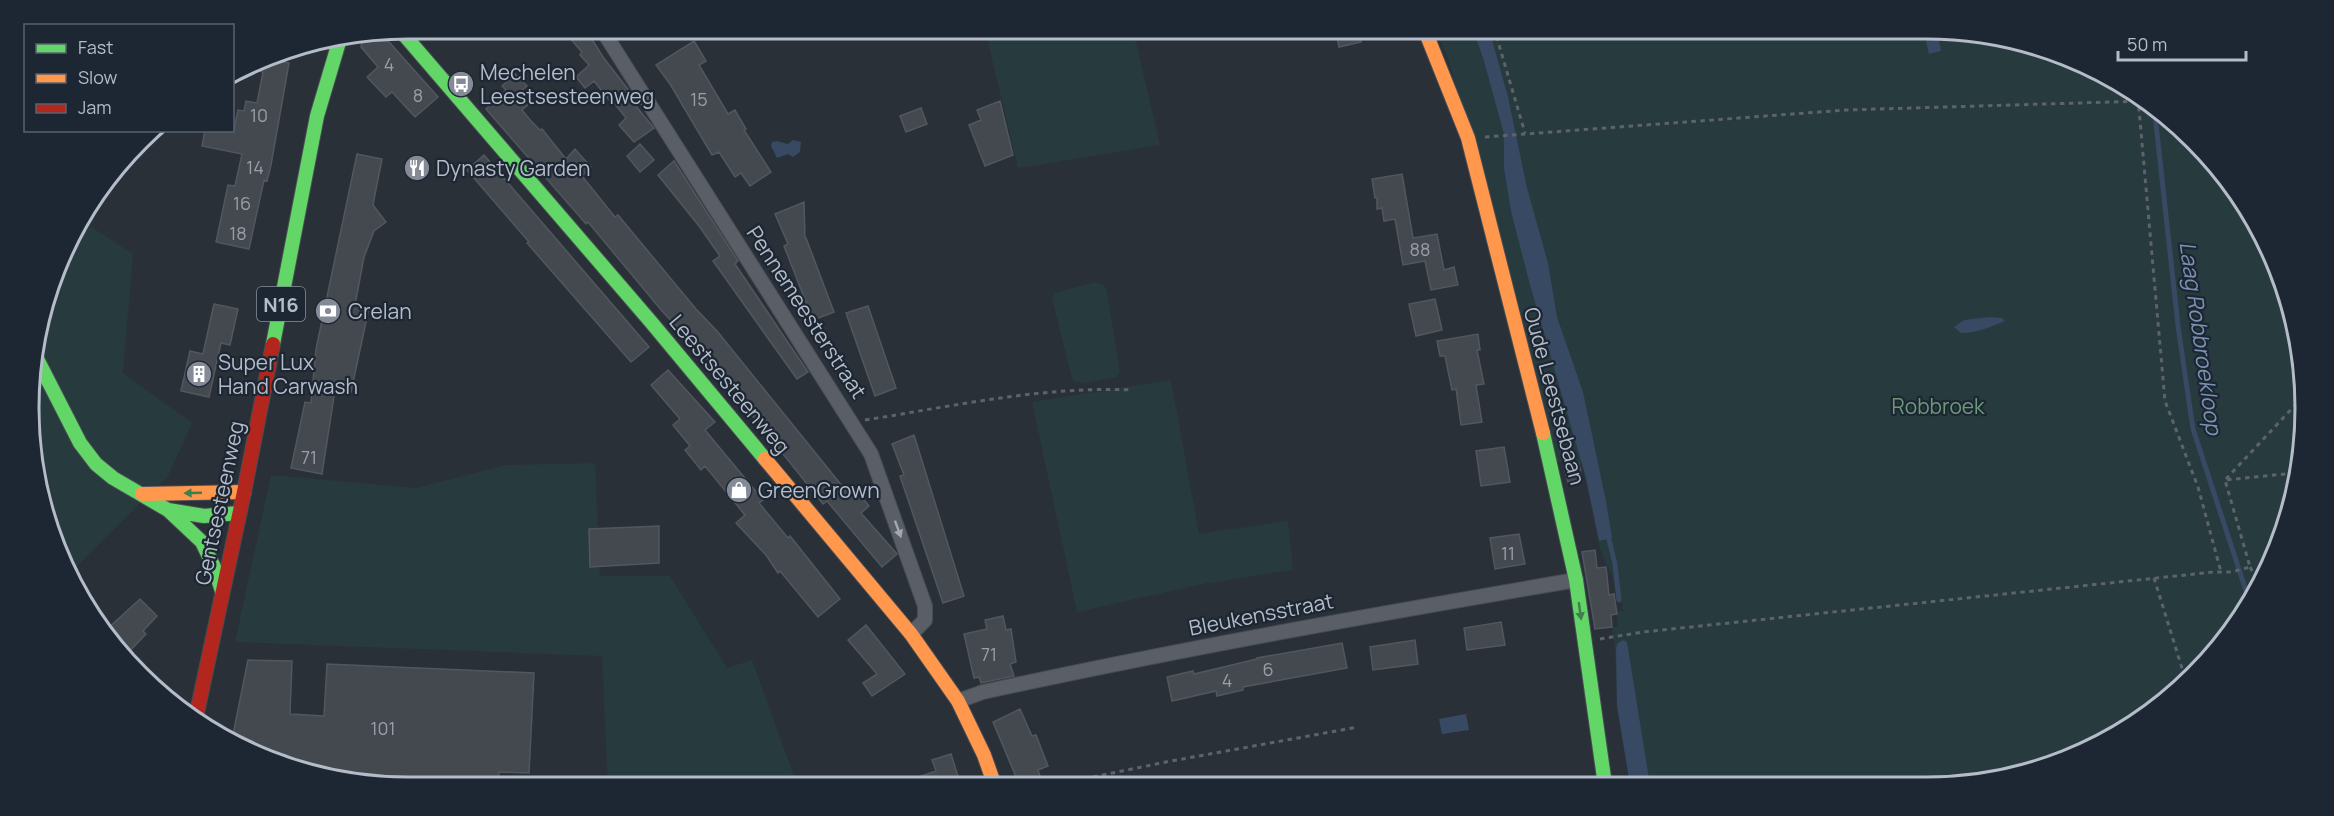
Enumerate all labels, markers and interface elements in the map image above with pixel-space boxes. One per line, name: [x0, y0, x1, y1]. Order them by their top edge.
legend: [24, 24, 234, 132]
scale bar: [2118, 24, 2246, 62]
text: 50 m: [2127, 32, 2167, 56]
text: Fast: [78, 35, 113, 59]
house number: 4: [384, 52, 394, 76]
place label: Mechelen Leestsesteenweg: [480, 58, 654, 110]
text: Slow: [78, 65, 118, 89]
bus stop icon: Mechelen Leestsesteenweg: [446, 69, 476, 99]
house number: 8: [413, 83, 423, 107]
house number: 15: [690, 87, 708, 111]
text: Jam: [78, 95, 112, 119]
house number: 10: [250, 103, 268, 127]
restaurant icon: Dynasty Garden: [402, 153, 432, 183]
place label: Dynasty Garden: [436, 154, 590, 182]
house number: 14: [246, 155, 264, 179]
house number: 16: [233, 191, 251, 215]
street label: Pennemeesterstraat: [741, 220, 873, 404]
house number: 18: [229, 221, 247, 245]
house number: 88: [1410, 237, 1430, 261]
water label: Laag Robbroekloop: [2173, 240, 2230, 438]
road number: N16: [257, 287, 305, 321]
bank icon: Crelan: [313, 296, 343, 326]
place label: Crelan: [348, 297, 412, 325]
street label: Oude Leestsebaan: [1518, 304, 1592, 488]
street label: Leestsesteenweg: [663, 308, 797, 460]
place label: Super Lux Hand Carwash: [218, 348, 358, 400]
building icon: Super Lux Hand Carwash: [184, 359, 214, 389]
park label: Robbroek: [1892, 392, 1985, 420]
street label: Gentsesteenweg: [188, 418, 250, 588]
house number: 71: [301, 445, 317, 469]
shop icon: GreenGrown: [724, 475, 754, 505]
place label: GreenGrown: [758, 476, 880, 504]
one-way arrow: [183, 489, 202, 498]
one-way arrow: [893, 520, 903, 538]
house number: 11: [1501, 541, 1515, 565]
street label: Bleukensstraat: [1186, 586, 1336, 642]
one-way arrow: [1575, 601, 1584, 620]
house number: 71: [981, 642, 997, 666]
house number: 6: [1262, 657, 1274, 681]
house number: 4: [1222, 668, 1232, 692]
house number: 101: [370, 716, 396, 740]

